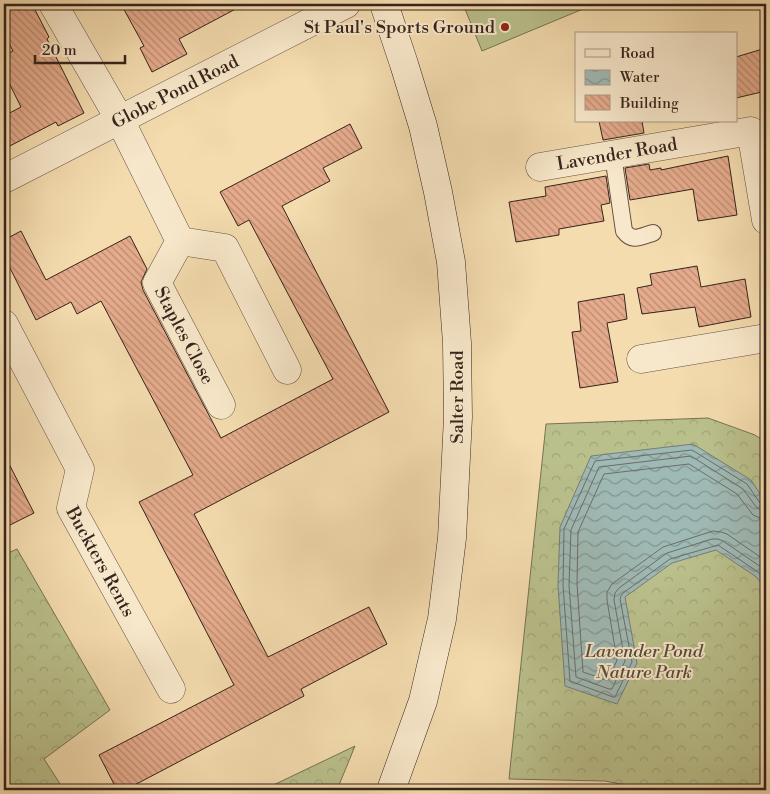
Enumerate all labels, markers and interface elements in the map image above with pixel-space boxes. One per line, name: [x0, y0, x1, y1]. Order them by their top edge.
place label: St Paul's Sports Ground: [304, 16, 496, 39]
marker: St Paul's Sports Ground: [499, 21, 511, 33]
scale bar: [35, 32, 125, 64]
legend: [575, 32, 738, 122]
text: 20 m: [42, 41, 77, 60]
text: Road: [620, 44, 655, 63]
street label: Globe Pond Road: [108, 50, 243, 134]
text: Water: [619, 68, 660, 87]
text: Building: [619, 94, 679, 113]
street label: Lavender Road: [555, 133, 680, 176]
street label: Staples Close: [149, 283, 219, 388]
street label: Salter Road: [446, 350, 469, 444]
street label: Buckters Rents: [60, 502, 140, 621]
park label: Lavender Pond Nature Park: [584, 640, 704, 684]

